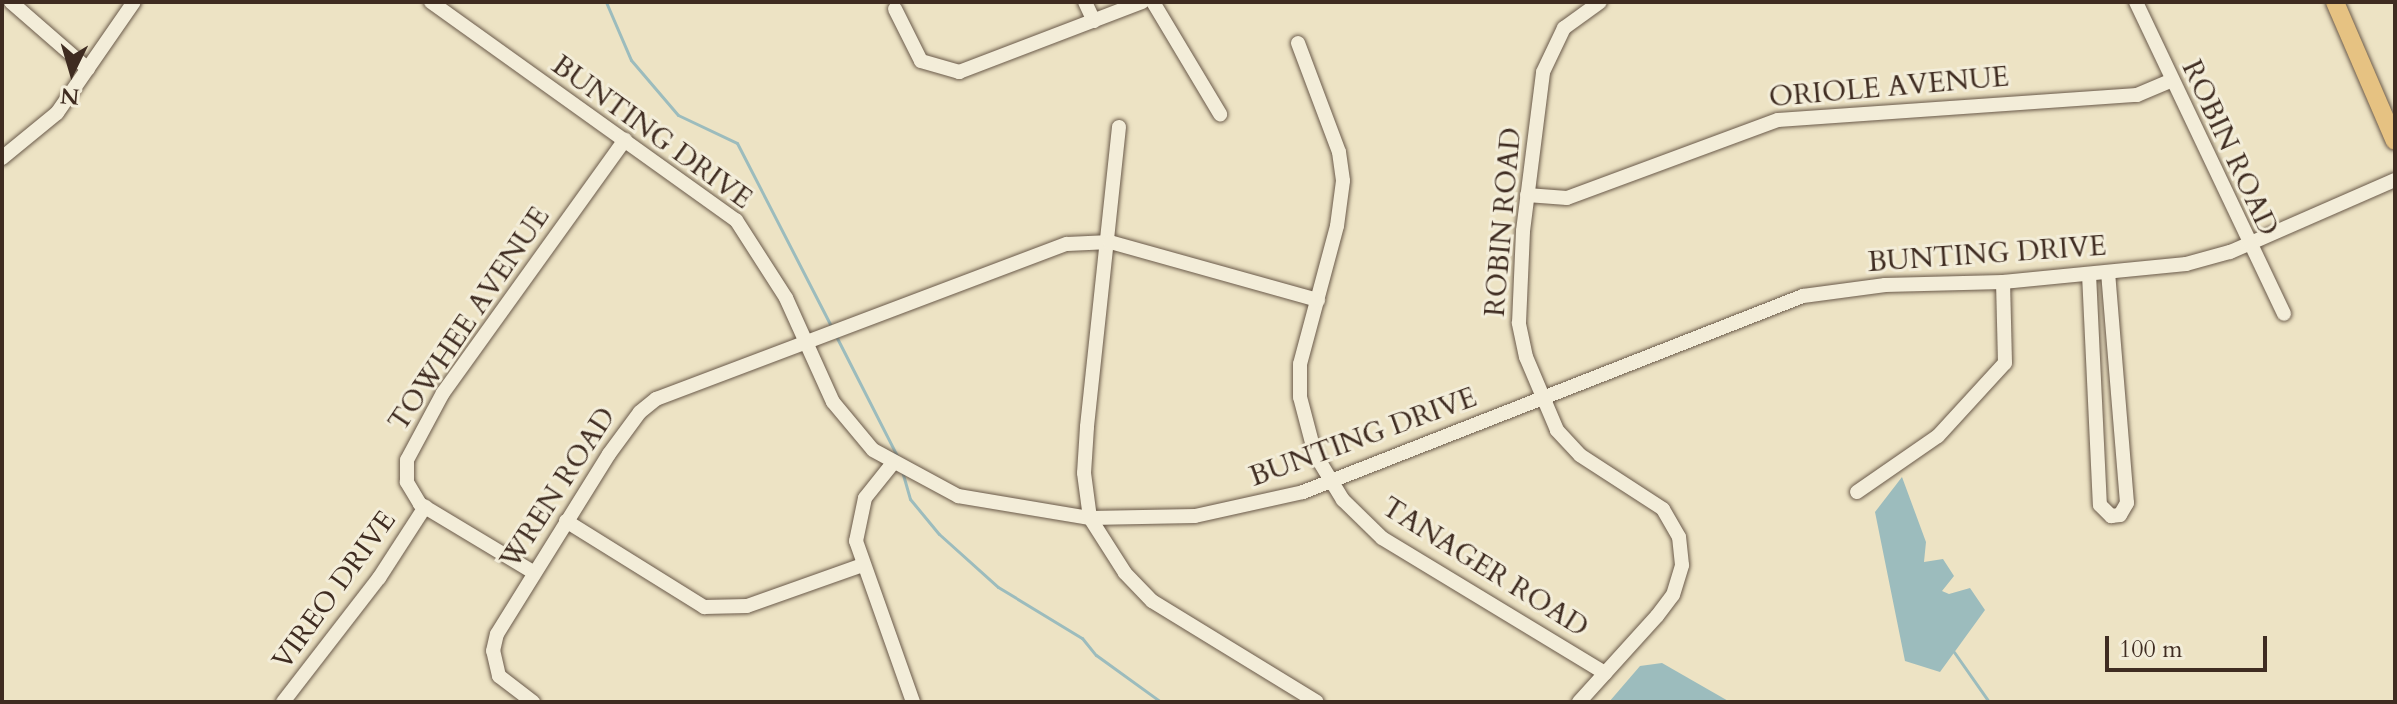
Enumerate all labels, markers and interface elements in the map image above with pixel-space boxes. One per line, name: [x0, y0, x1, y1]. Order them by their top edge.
north arrow: [32, 32, 112, 112]
street label: BUNTING DRIVE: [545, 48, 759, 216]
street label: ROBIN ROAD: [2175, 55, 2285, 241]
street label: ORIOLE AVENUE: [1768, 60, 2010, 114]
text: N: [59, 80, 81, 112]
street label: ROBIN ROAD: [1478, 126, 1528, 318]
street label: TOWHEE AVENUE: [382, 201, 556, 437]
street label: BUNTING DRIVE: [1867, 229, 2107, 279]
street label: BUNTING DRIVE: [1245, 380, 1481, 494]
street label: WREN ROAD: [493, 401, 623, 575]
street label: TANAGER ROAD: [1376, 490, 1594, 644]
street label: VIREO DRIVE: [265, 504, 403, 676]
scale bar: [2109, 620, 2271, 670]
text: 100 m: [2119, 633, 2183, 666]

